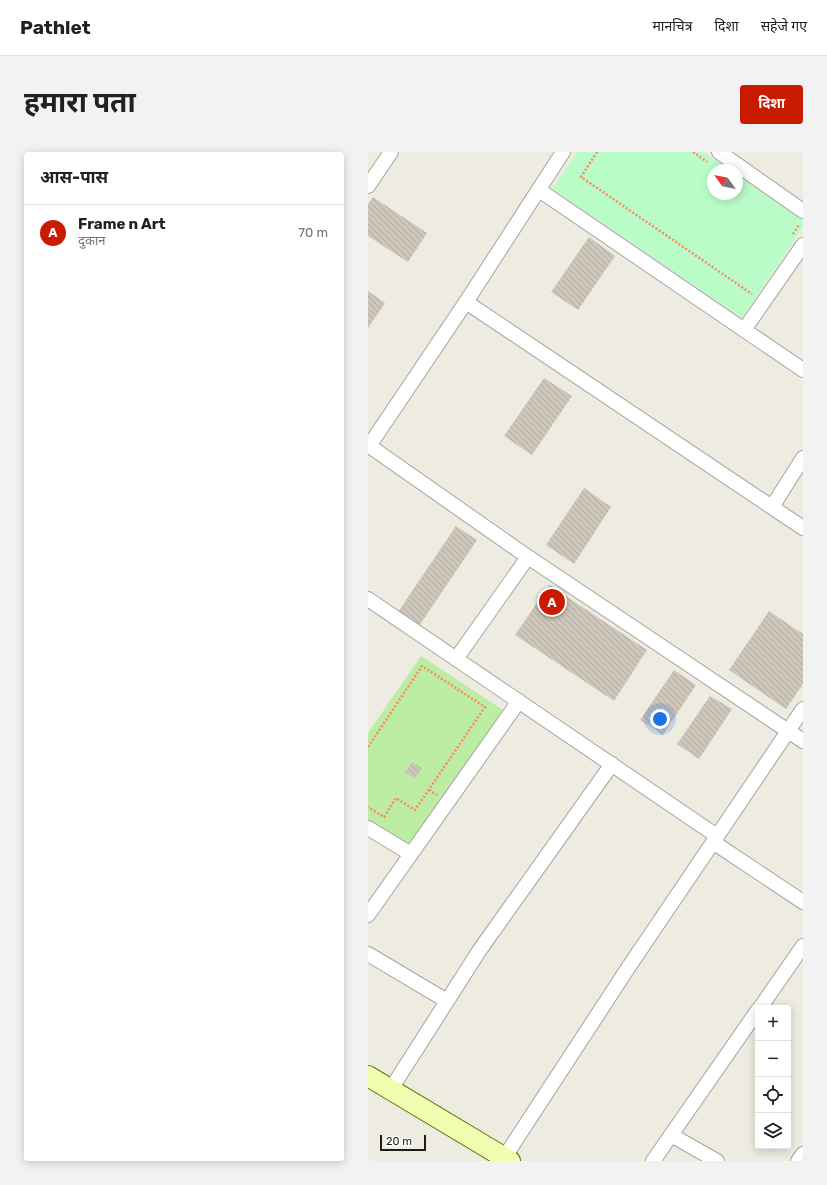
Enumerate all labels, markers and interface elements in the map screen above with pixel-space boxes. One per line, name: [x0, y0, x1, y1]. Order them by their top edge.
text: Pathlet: [20, 16, 91, 39]
text: मानचित्र: [652, 18, 692, 35]
text: दिशा: [714, 18, 739, 35]
text: सहेजे गए: [761, 18, 807, 35]
button: दिशा: [740, 85, 803, 124]
text: हमारा पता: [24, 86, 136, 119]
north arrow: [707, 164, 743, 200]
text: आस-पास: [40, 167, 108, 187]
text: Frame n Art: [78, 215, 166, 233]
text: A: [48, 225, 58, 240]
text: 70 m: [298, 225, 328, 240]
text: दुकान: [78, 233, 105, 248]
pin: A: [539, 587, 565, 617]
your location: [650, 709, 670, 729]
map controls: [755, 1005, 791, 1149]
button: +: [755, 1005, 791, 1041]
button: −: [755, 1041, 791, 1077]
button: locate: [755, 1077, 791, 1113]
button: layers: [755, 1113, 791, 1149]
scale bar: [380, 1133, 426, 1152]
text: 20 m: [386, 1135, 412, 1148]

